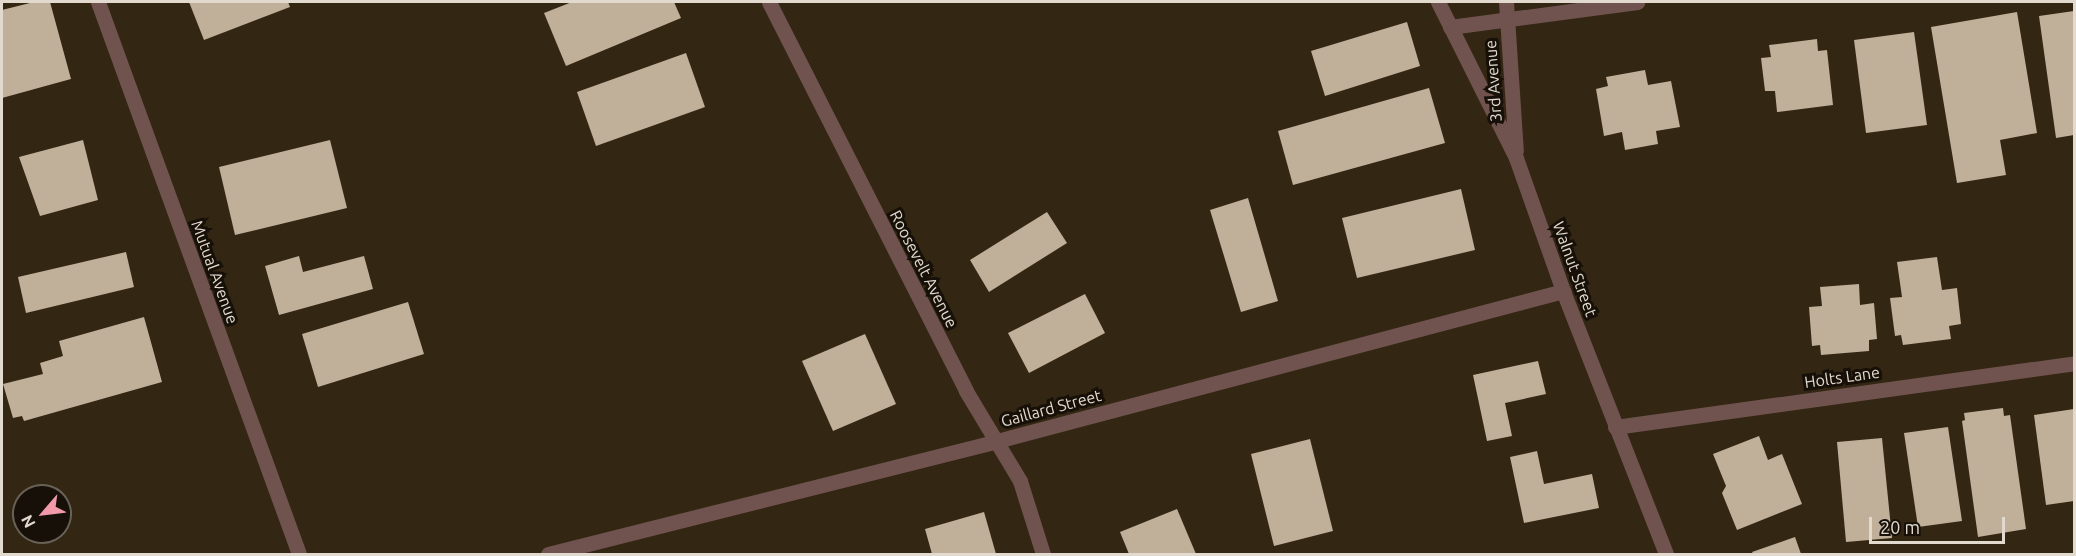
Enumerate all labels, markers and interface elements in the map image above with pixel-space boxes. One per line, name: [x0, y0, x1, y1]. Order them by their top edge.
street label: 3rd Avenue: [1481, 39, 1505, 123]
street label: Roosevelt Avenue: [886, 207, 962, 331]
street label: Mutual Avenue: [187, 218, 243, 326]
street label: Walnut Street: [1549, 219, 1601, 319]
street label: Holts Lane: [1803, 362, 1881, 392]
street label: Gaillard Street: [999, 385, 1103, 431]
north arrow: [12, 484, 72, 544]
scale bar: [1872, 505, 2008, 543]
text: N: [17, 512, 39, 531]
text: 20 m: [1880, 517, 1920, 537]

